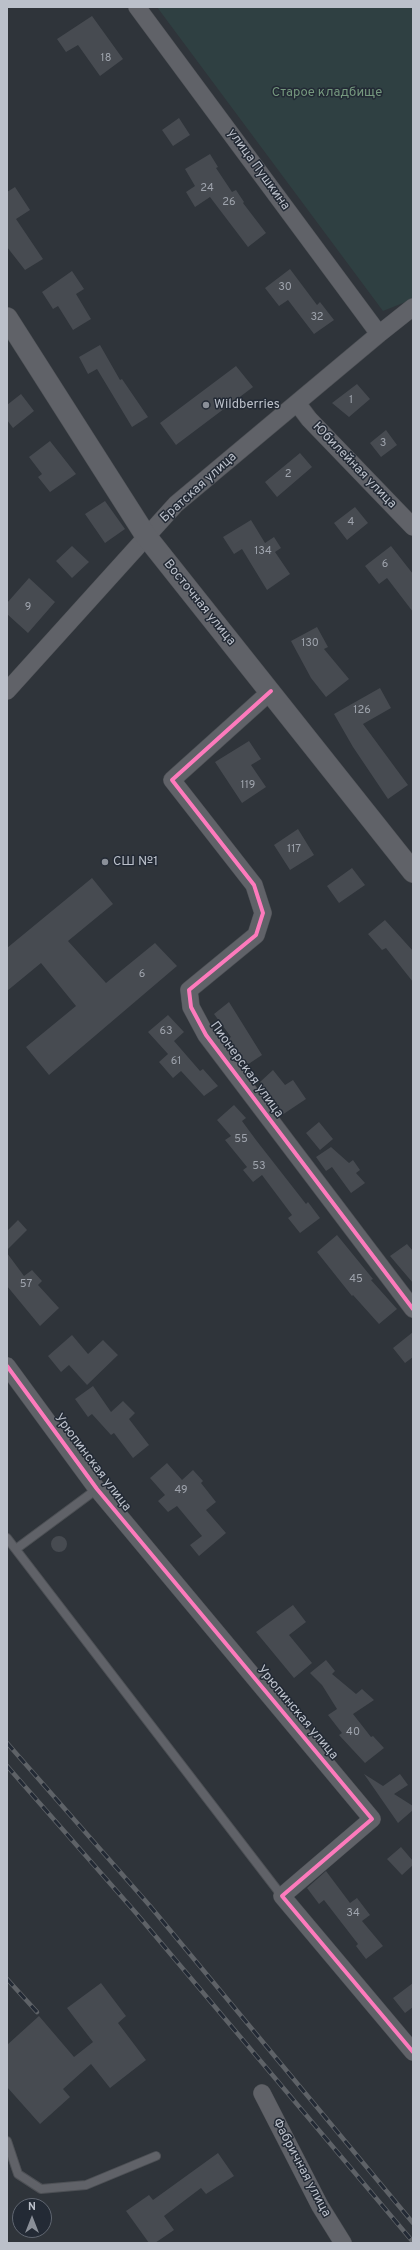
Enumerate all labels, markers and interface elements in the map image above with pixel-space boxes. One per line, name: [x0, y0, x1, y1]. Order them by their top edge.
house number: 18: [101, 52, 111, 66]
park label: Старое кладбище: [272, 85, 382, 101]
street label: улица Пушкина: [223, 126, 293, 214]
house number: 24: [200, 182, 214, 196]
house number: 26: [222, 196, 236, 210]
house number: 30: [278, 281, 292, 295]
house number: 32: [310, 311, 324, 325]
house number: 1: [349, 394, 353, 408]
place label: Wildberries: [214, 397, 280, 413]
marker: Wildberries: [201, 400, 211, 410]
street label: Юбилейная улица: [309, 420, 399, 512]
house number: 3: [380, 437, 386, 451]
street label: Братская улица: [158, 450, 240, 526]
house number: 2: [285, 468, 291, 482]
house number: 4: [348, 516, 354, 530]
house number: 134: [254, 545, 272, 559]
street label: Восточная улица: [160, 557, 238, 649]
house number: 6: [382, 558, 388, 572]
house number: 9: [25, 601, 31, 615]
house number: 130: [301, 637, 319, 651]
house number: 126: [353, 704, 371, 718]
house number: 119: [241, 779, 255, 793]
house number: 117: [287, 843, 301, 857]
place label: СШ №1: [113, 854, 158, 870]
marker: СШ №1: [100, 857, 110, 867]
house number: 6: [139, 968, 145, 982]
street label: Пионерская улица: [206, 1019, 286, 1121]
house number: 63: [159, 1025, 173, 1039]
house number: 61: [171, 1055, 181, 1069]
house number: 55: [234, 1133, 248, 1147]
house number: 53: [252, 1160, 266, 1174]
house number: 45: [349, 1273, 363, 1287]
house number: 57: [20, 1278, 32, 1292]
street label: Урюпинская улица: [50, 1411, 134, 1515]
house number: 49: [174, 1484, 188, 1498]
street label: Урюпинская улица: [253, 1663, 341, 1763]
house number: 40: [346, 1726, 360, 1740]
house number: 34: [346, 1907, 360, 1921]
street label: Фабричная улица: [268, 2116, 334, 2220]
north arrow: [12, 2198, 52, 2238]
text: N: [28, 2200, 36, 2214]

